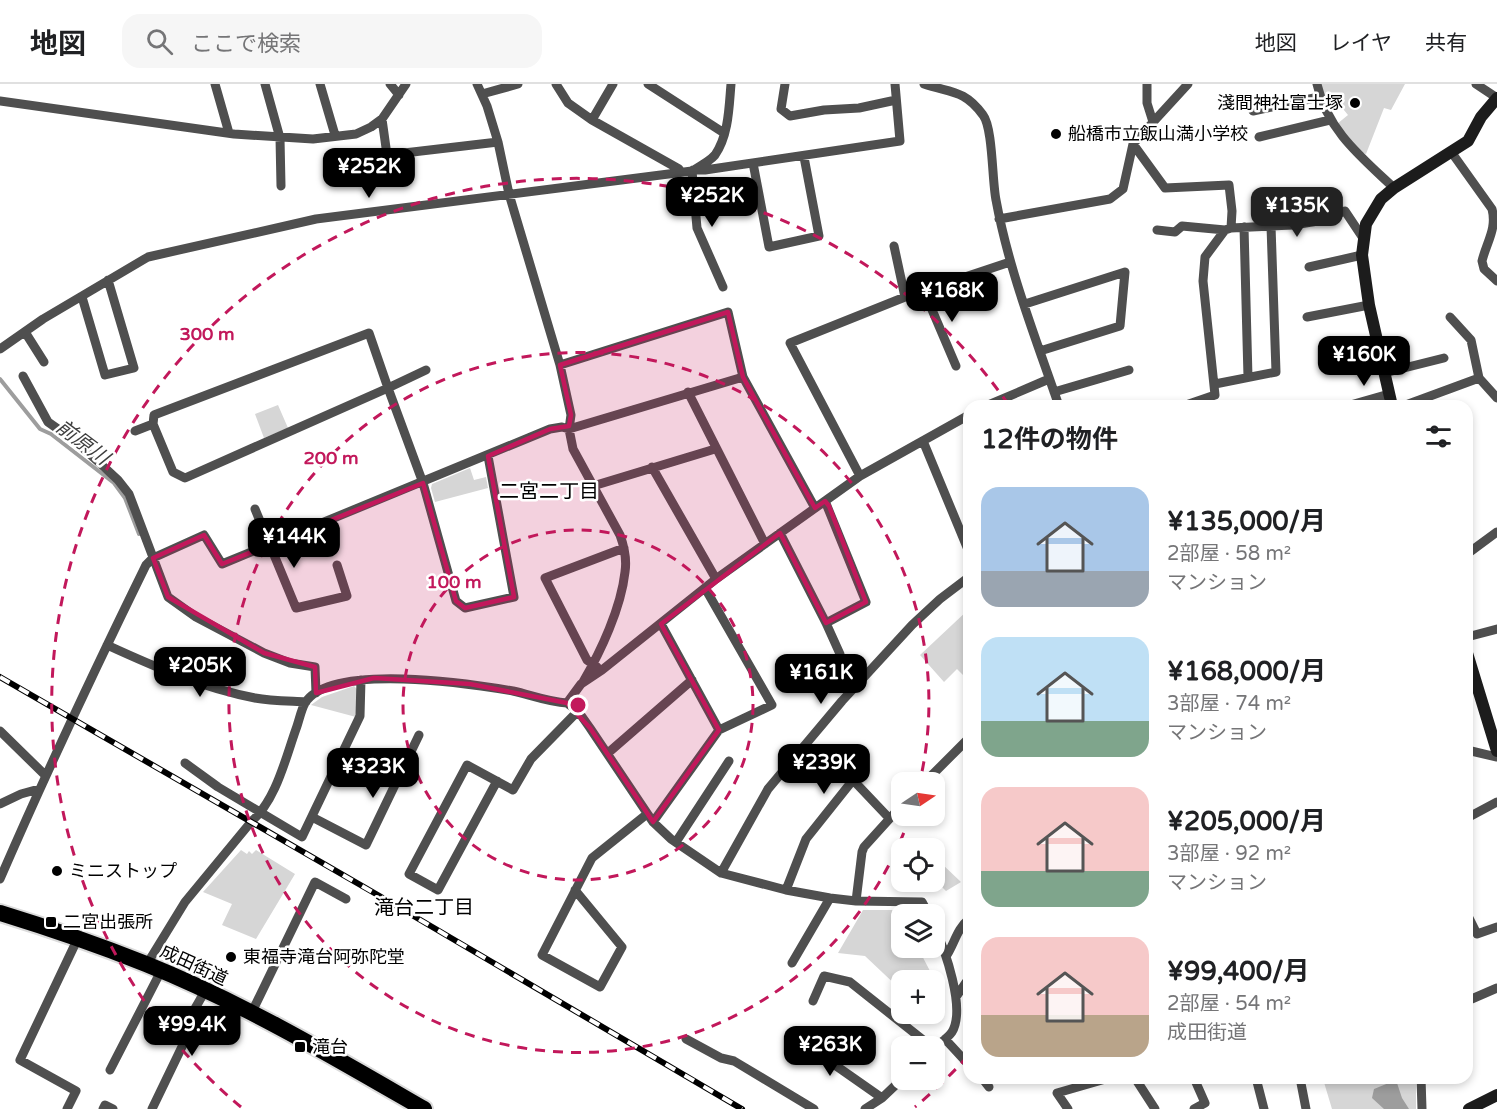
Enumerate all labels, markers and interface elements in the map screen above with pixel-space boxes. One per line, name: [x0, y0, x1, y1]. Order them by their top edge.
search box: [122, 14, 542, 68]
icon: search: [143, 25, 176, 58]
text: 地図: [30, 27, 86, 61]
text: ここで検索: [191, 31, 301, 57]
text: 地図: [1255, 31, 1297, 56]
text: レイヤ: [1330, 31, 1392, 56]
text: 共有: [1425, 31, 1467, 56]
place label: 淺間神社富士塚: [1217, 92, 1343, 114]
marker: 淺間神社富士塚: [1348, 96, 1362, 110]
place label: 船橋市立飯山満小学校: [1068, 123, 1248, 145]
marker: 船橋市立飯山満小学校: [1049, 127, 1063, 141]
pin: ¥252K: [327, 148, 411, 199]
text: ¥252K: [337, 155, 401, 179]
pin: ¥252K: [670, 177, 754, 228]
text: ¥252K: [680, 184, 744, 208]
pin: ¥135K: [1255, 187, 1339, 238]
text: ¥135K: [1265, 194, 1329, 218]
pin: ¥168K: [910, 272, 994, 323]
text: ¥168K: [920, 279, 984, 303]
text: 300 m: [179, 323, 235, 345]
pin: ¥160K: [1322, 336, 1406, 387]
text: ¥160K: [1332, 343, 1396, 367]
water label: 前原川: [51, 415, 115, 472]
icon: filters: [1422, 420, 1455, 453]
text: 12件の物件: [981, 424, 1118, 455]
text: 200 m: [303, 447, 359, 469]
district label: 二宮二丁目: [499, 480, 599, 504]
text: ¥135,000/月: [1167, 506, 1326, 537]
icon: home: [1029, 511, 1101, 583]
pin: ¥144K: [252, 518, 336, 569]
text: ¥144K: [262, 525, 326, 549]
text: 2部屋 · 58 m²: [1167, 542, 1291, 566]
text: 100 m: [426, 571, 482, 593]
text: マンション: [1167, 571, 1267, 595]
pin: ¥205K: [158, 647, 242, 698]
text: ¥205K: [168, 654, 232, 678]
pin: ¥161K: [779, 654, 863, 705]
text: ¥168,000/月: [1167, 656, 1326, 687]
text: ¥161K: [789, 661, 853, 685]
icon: home: [1029, 661, 1101, 733]
text: 3部屋 · 74 m²: [1167, 692, 1291, 716]
centre of rings: [568, 695, 588, 715]
text: マンション: [1167, 721, 1267, 745]
pin: ¥239K: [782, 744, 866, 795]
pin: ¥323K: [331, 748, 415, 799]
text: ¥239K: [792, 751, 856, 775]
text: ¥323K: [341, 755, 405, 779]
north arrow: [891, 772, 945, 826]
map controls: [891, 772, 945, 1090]
text: ¥205,000/月: [1167, 806, 1326, 837]
icon: home: [1029, 811, 1101, 883]
button: locate: [891, 838, 945, 892]
text: 3部屋 · 92 m²: [1167, 842, 1291, 866]
place label: ミニストップ: [69, 860, 177, 882]
marker: ミニストップ: [50, 864, 64, 878]
text: マンション: [1167, 871, 1267, 895]
district label: 滝台二丁目: [374, 896, 474, 920]
button: layers: [891, 904, 945, 958]
place label: 二宮出張所: [63, 911, 153, 933]
marker: 二宮出張所: [44, 915, 58, 929]
street label: 成田街道: [157, 940, 231, 990]
place label: 東福寺滝台阿弥陀堂: [243, 946, 405, 968]
marker: 東福寺滝台阿弥陀堂: [224, 950, 238, 964]
text: ¥99,400/月: [1167, 956, 1310, 987]
icon: home: [1029, 961, 1101, 1033]
button: +: [891, 970, 945, 1024]
text: 2部屋 · 54 m²: [1167, 992, 1291, 1016]
pin: ¥99.4K: [143, 1006, 241, 1057]
text: ¥99.4K: [157, 1013, 227, 1037]
text: 成田街道: [1167, 1021, 1247, 1045]
pin: ¥263K: [788, 1026, 872, 1077]
text: ¥263K: [798, 1033, 862, 1057]
place label: 滝台: [312, 1036, 348, 1058]
button: −: [891, 1036, 945, 1090]
marker: 滝台: [293, 1040, 307, 1054]

